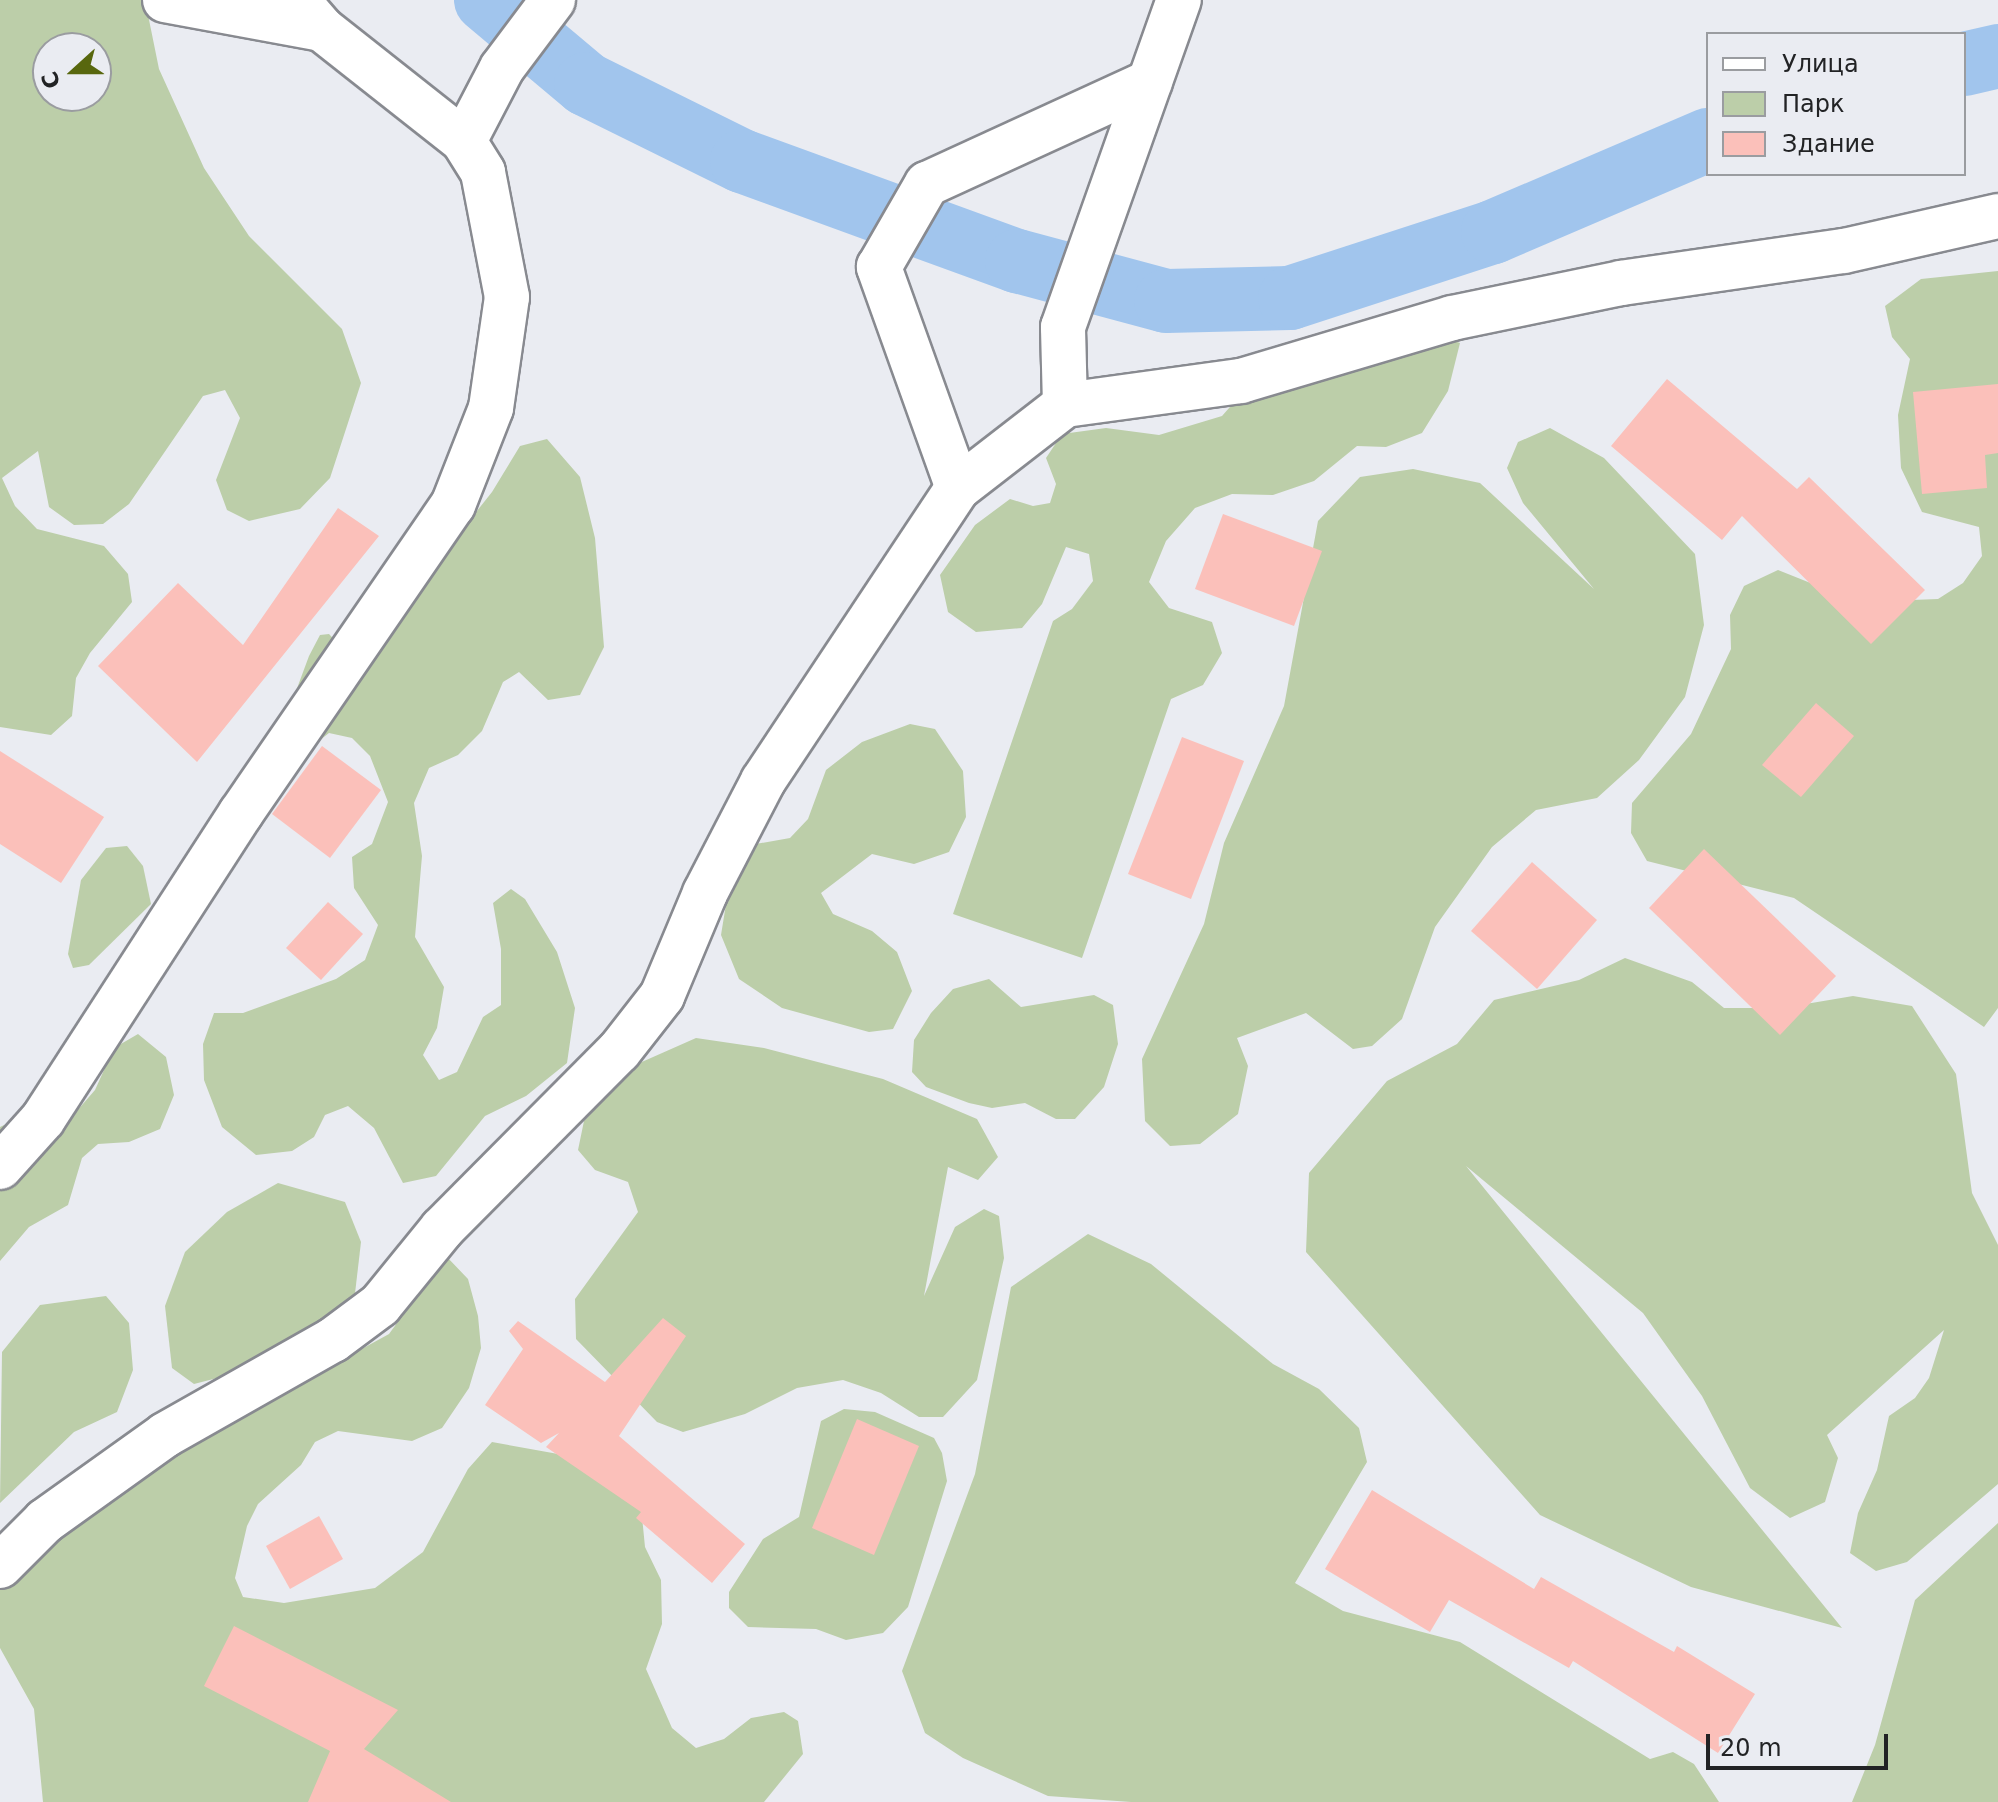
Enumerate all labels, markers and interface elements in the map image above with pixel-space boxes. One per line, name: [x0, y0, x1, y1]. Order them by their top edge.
north arrow: [32, 32, 112, 112]
legend: [1706, 32, 1966, 176]
text: Улица: [1782, 50, 1859, 78]
text: С: [36, 68, 66, 92]
text: Парк: [1782, 90, 1844, 118]
text: Здание: [1782, 130, 1875, 158]
scale bar: [1710, 1718, 1892, 1768]
text: 20 m: [1720, 1734, 1782, 1762]

